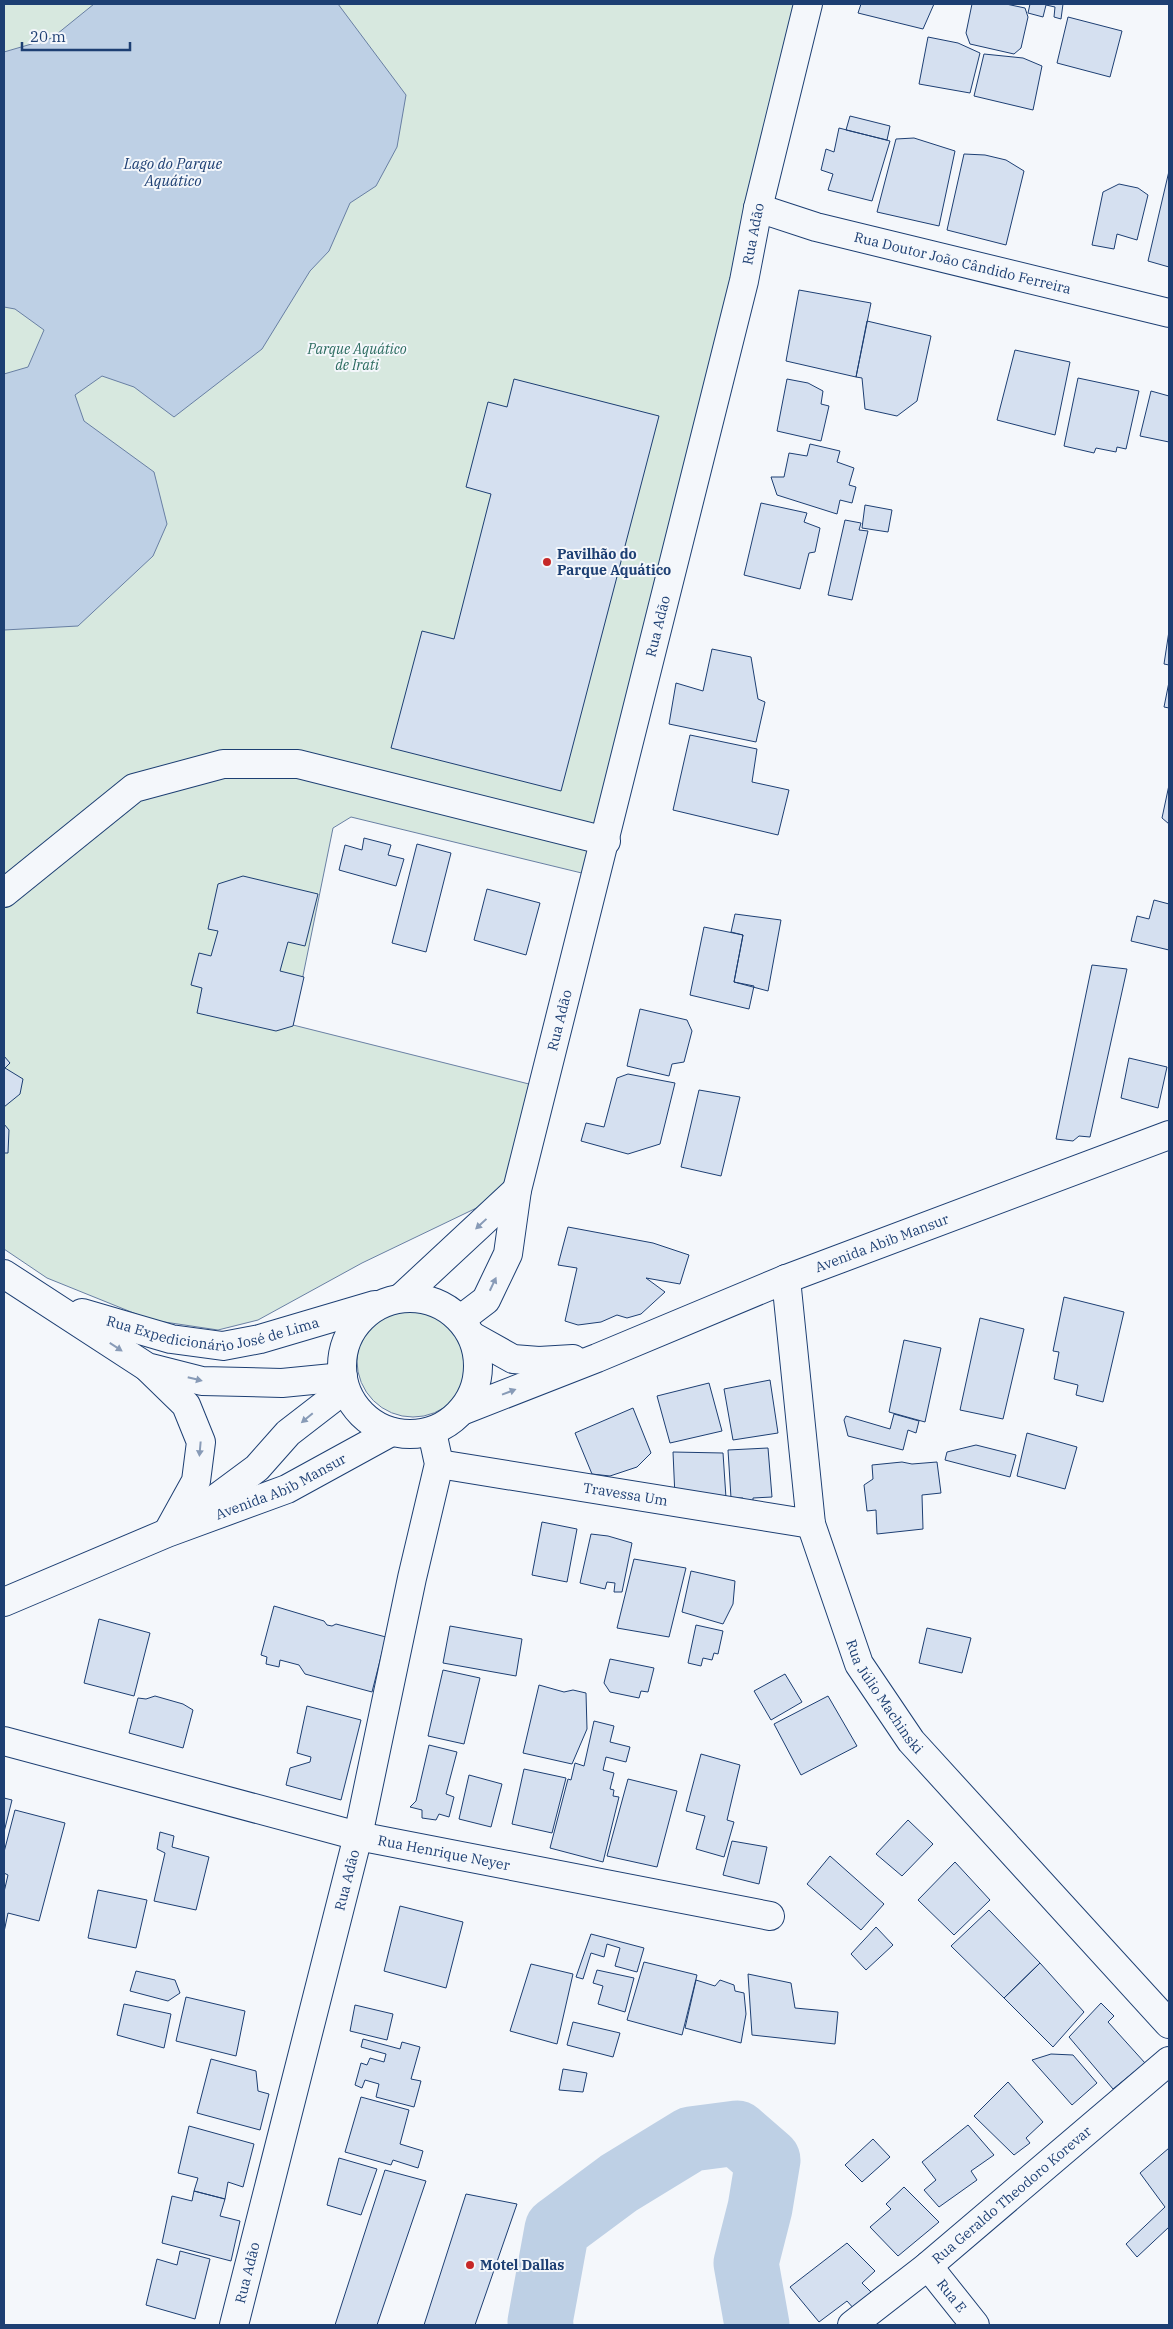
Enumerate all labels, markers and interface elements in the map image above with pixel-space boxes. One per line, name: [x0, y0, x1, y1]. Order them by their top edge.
scale bar: [22, 20, 130, 52]
text: 20 m: [30, 27, 66, 46]
water label: Lago do Parque Aquático: [123, 154, 223, 190]
street label: Rua Adão: [738, 201, 768, 266]
street label: Rua Doutor João Cândido Ferreira: [852, 228, 1073, 298]
park label: Parque Aquático de Irati: [306, 340, 407, 374]
place label: Pavilhão do Parque Aquático: [557, 545, 671, 579]
marker: Pavilhão do Parque Aquático: [541, 556, 553, 568]
street label: Rua Adão: [641, 594, 674, 659]
street label: Rua Adão: [543, 988, 576, 1053]
street label: Avenida Abib Mansur: [812, 1209, 952, 1276]
one-way arrow: [476, 1218, 488, 1230]
one-way arrow: [490, 1277, 498, 1291]
street label: Rua Expedicionário José de Lima: [104, 1311, 322, 1327]
text: Rua Expedicionário José de Lima: [105, 1312, 321, 1355]
one-way arrow: [109, 1342, 122, 1351]
one-way arrow: [187, 1375, 202, 1383]
one-way arrow: [502, 1388, 517, 1396]
one-way arrow: [300, 1413, 313, 1424]
one-way arrow: [195, 1441, 203, 1457]
street label: Avenida Abib Mansur: [213, 1449, 350, 1523]
street label: Travessa Um: [582, 1478, 669, 1510]
street label: Rua Júlio Machinski: [842, 1637, 927, 1757]
street label: Rua Henrique Neyer: [376, 1831, 512, 1874]
street label: Rua Adão: [330, 1847, 363, 1913]
street label: Rua Geraldo Theodoro Korevar: [928, 2121, 1096, 2268]
street label: Rua Adão: [231, 2240, 264, 2305]
place label: Motel Dallas: [480, 2256, 564, 2274]
marker: Motel Dallas: [464, 2259, 476, 2271]
street label: Rua E: [933, 2275, 971, 2316]

